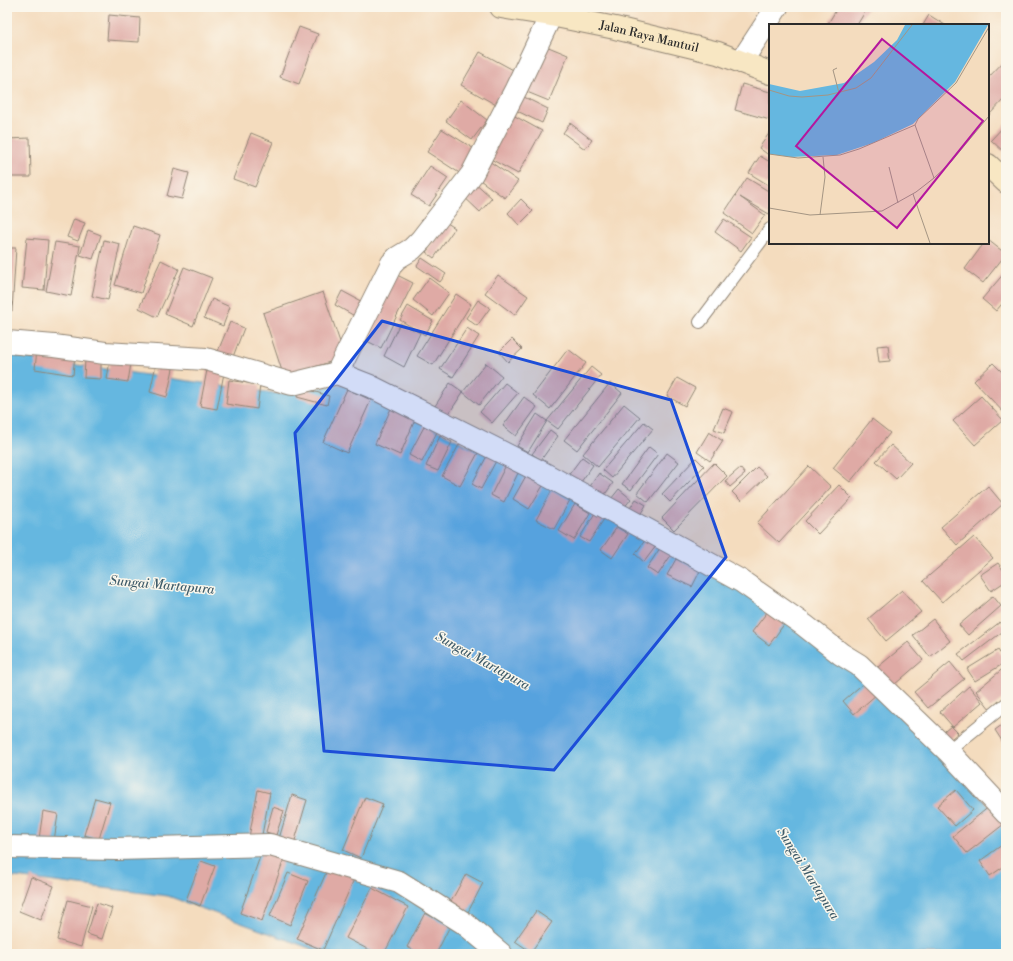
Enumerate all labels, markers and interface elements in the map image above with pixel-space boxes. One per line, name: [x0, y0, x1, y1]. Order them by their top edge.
street label: Jalan Raya Mantuil: [597, 18, 701, 56]
inset map: [769, 24, 989, 244]
water label: Sungai Martapura: [109, 572, 216, 598]
water label: Sungai Martapura: [433, 628, 533, 694]
water label: Sungai Martapura: [773, 825, 843, 923]

